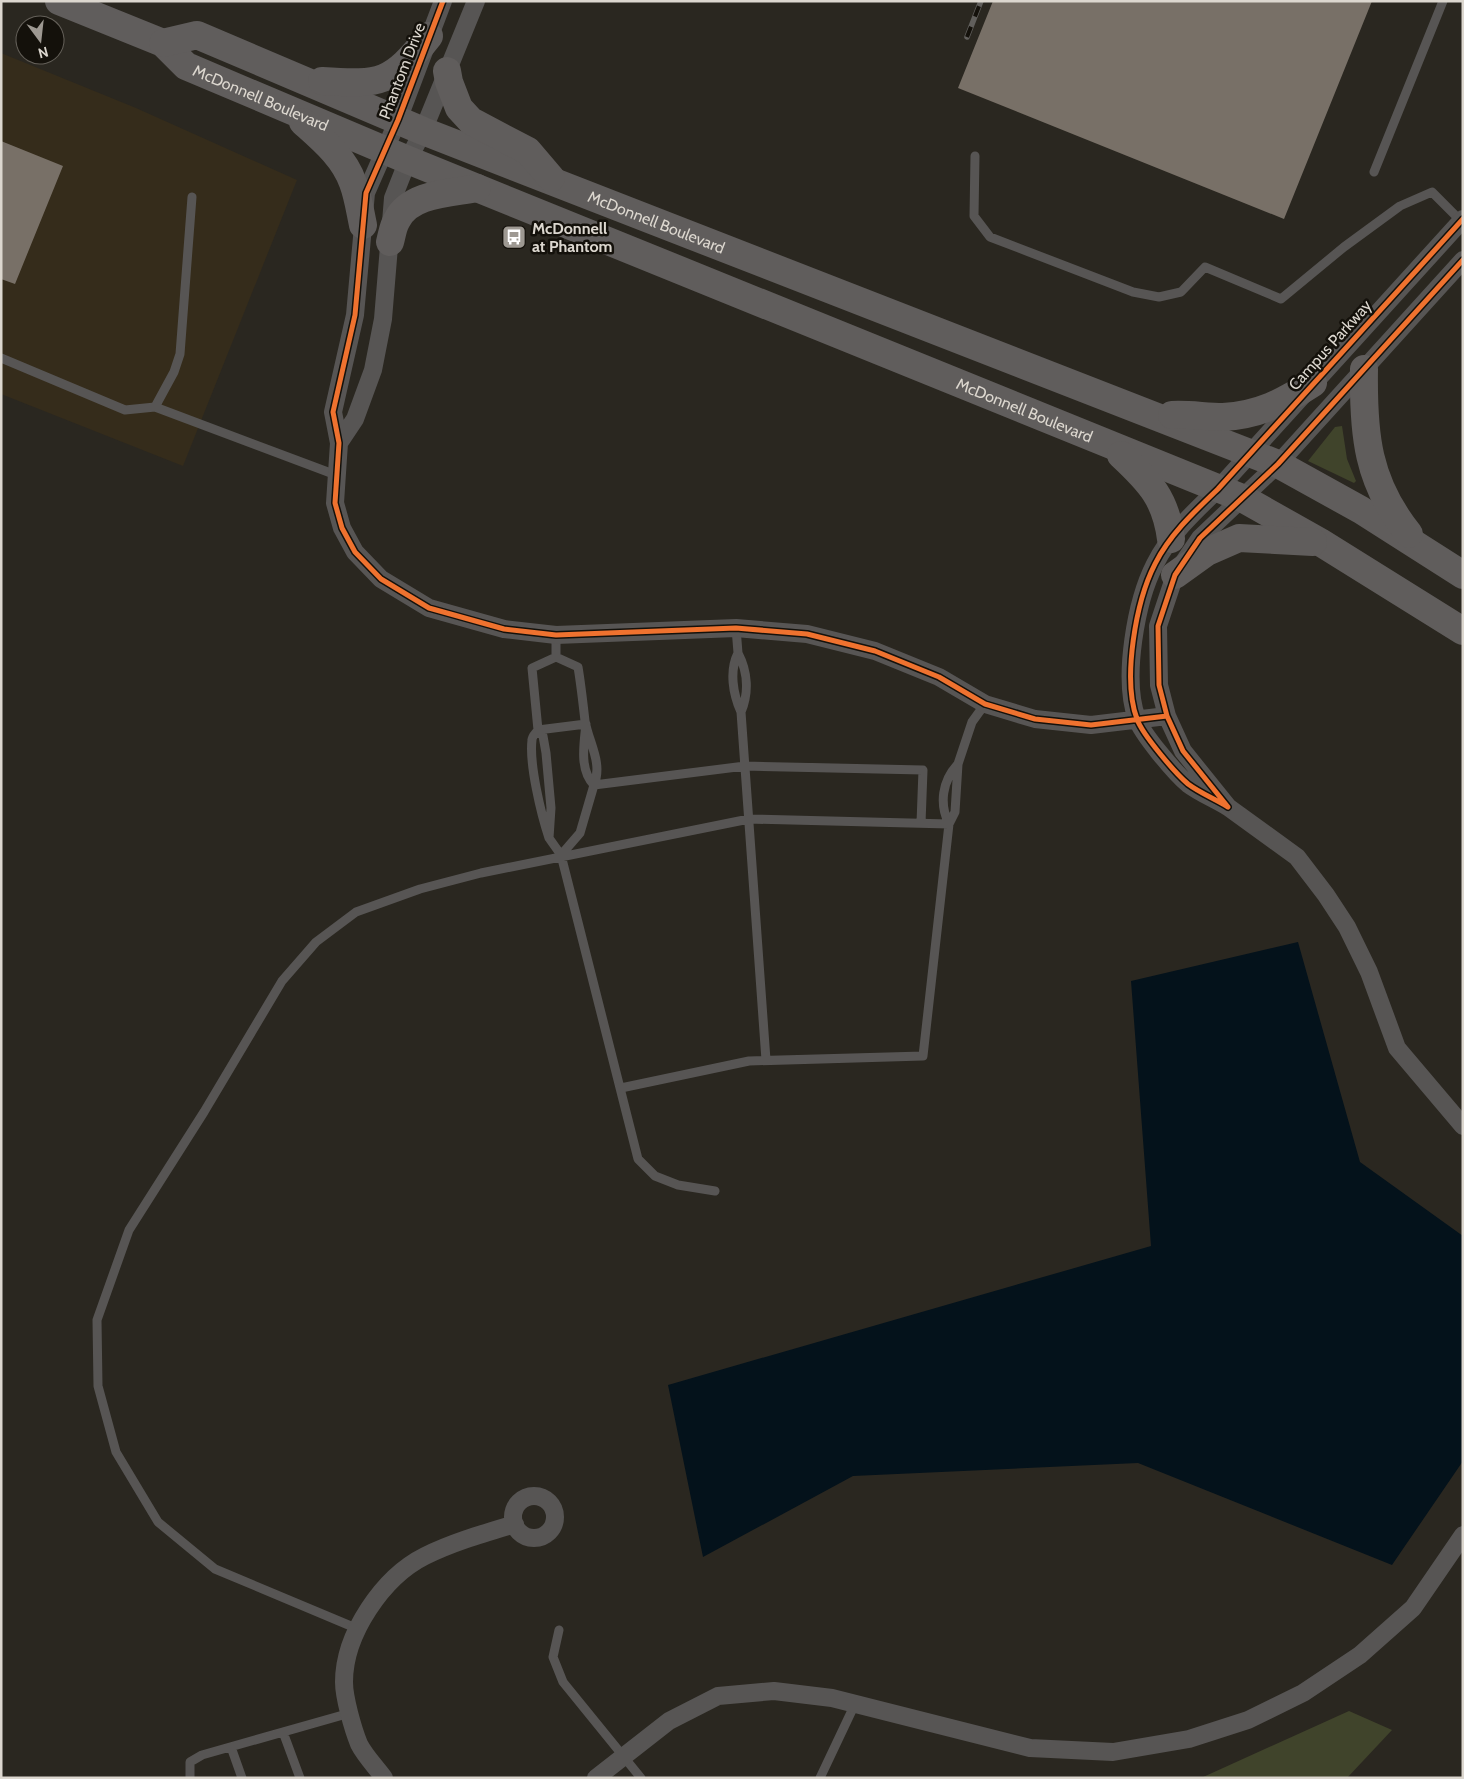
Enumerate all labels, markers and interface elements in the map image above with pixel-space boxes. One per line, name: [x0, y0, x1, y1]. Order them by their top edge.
north arrow: [15, 15, 65, 65]
street label: Phantom Drive: [375, 20, 429, 122]
text: N: [36, 43, 50, 63]
street label: McDonnell Boulevard: [190, 61, 332, 135]
street label: McDonnell Boulevard: [585, 187, 728, 257]
place label: McDonnell at Phantom: [532, 219, 613, 256]
bus stop icon: McDonnell at Phantom: [501, 224, 527, 250]
street label: Campus Parkway: [1284, 296, 1376, 394]
street label: McDonnell Boulevard: [954, 374, 1095, 446]

